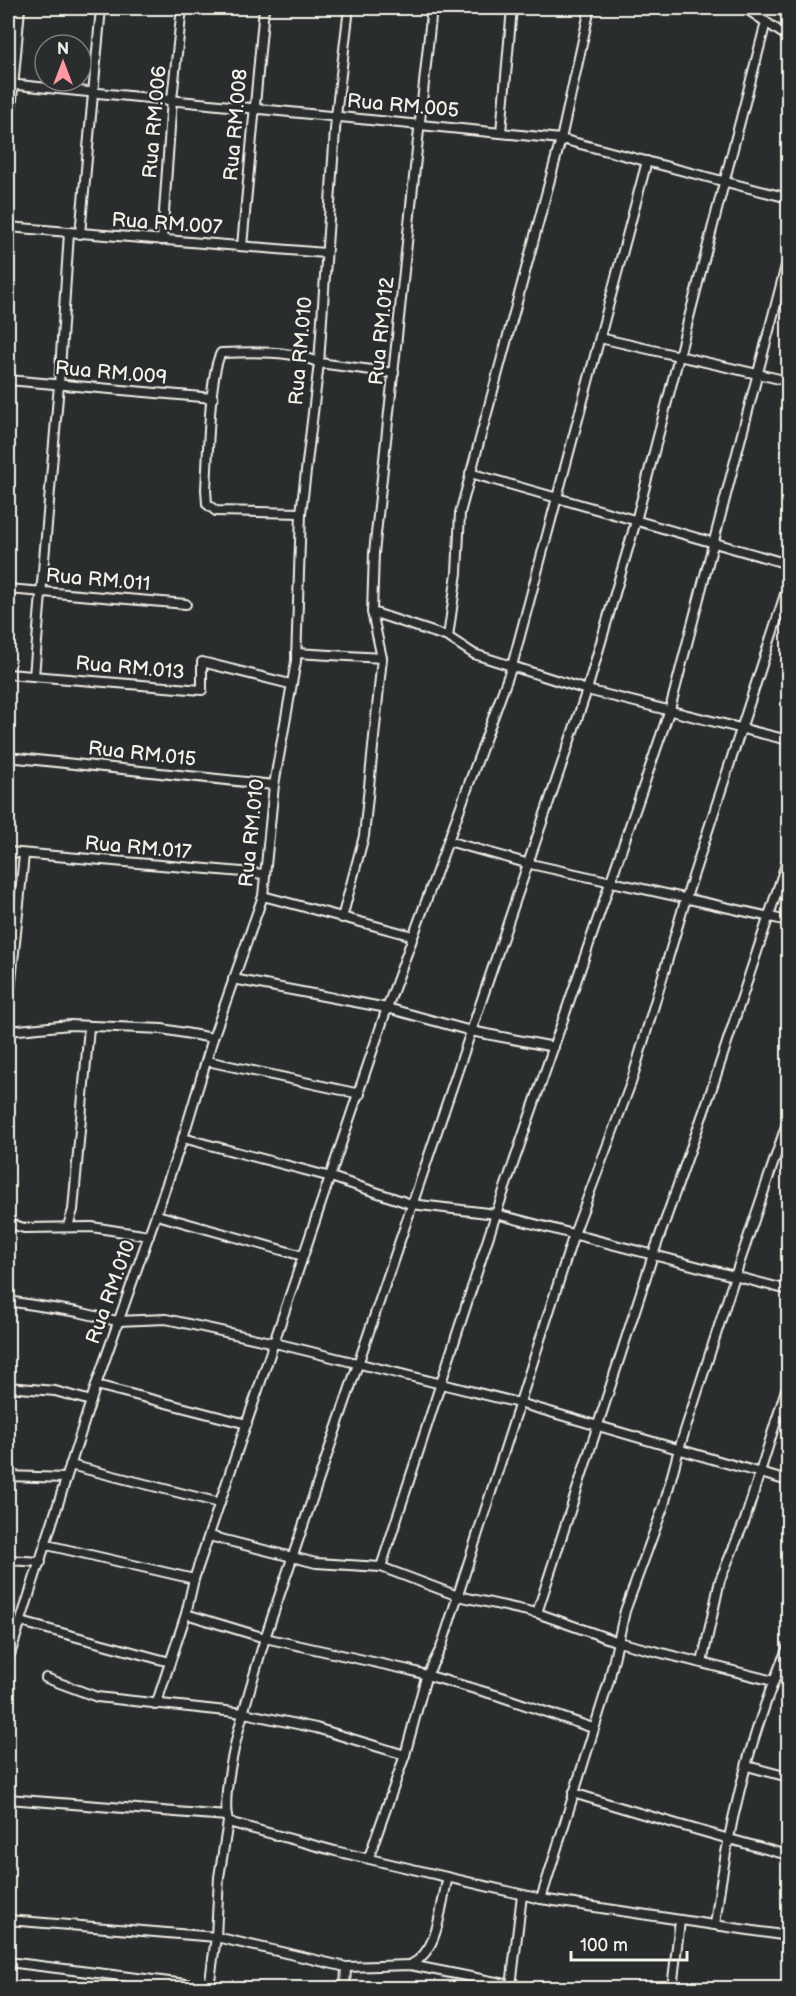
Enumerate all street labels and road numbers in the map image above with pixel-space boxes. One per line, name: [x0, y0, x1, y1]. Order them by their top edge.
street label: Rua RM.006: [138, 65, 172, 179]
street label: Rua RM.008: [219, 68, 253, 182]
street label: Rua RM.005: [346, 89, 460, 123]
street label: Rua RM.007: [111, 208, 223, 240]
street label: Rua RM.012: [364, 275, 400, 386]
street label: Rua RM.010: [284, 296, 318, 406]
street label: Rua RM.009: [54, 356, 168, 390]
street label: Rua RM.011: [45, 563, 151, 597]
street label: Rua RM.013: [75, 651, 185, 685]
street label: Rua RM.015: [87, 736, 197, 772]
street label: Rua RM.010: [234, 778, 270, 888]
street label: Rua RM.017: [84, 831, 192, 865]
street label: Rua RM.010: [81, 1237, 141, 1347]

